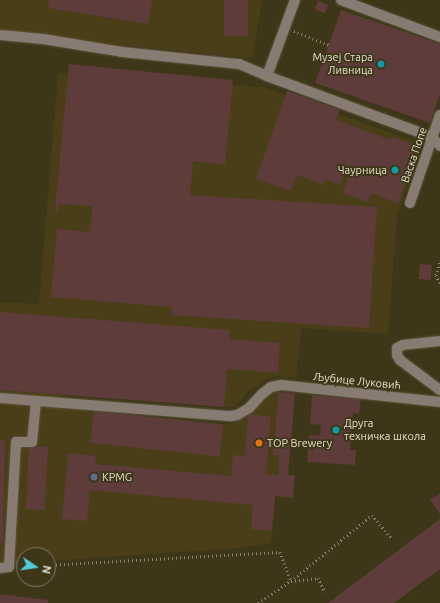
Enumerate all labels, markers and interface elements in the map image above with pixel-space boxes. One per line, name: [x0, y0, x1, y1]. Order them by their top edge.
place label: Музеј Стара Ливница: [312, 51, 373, 77]
marker: Музеј Стара Ливница: [376, 59, 386, 69]
street label: Васка Попе: [398, 125, 430, 185]
place label: Чаурница: [338, 163, 387, 177]
marker: Чаурница: [390, 165, 400, 175]
street label: Љубице Луковић: [312, 370, 402, 392]
place label: Друга техничка школа: [344, 417, 426, 443]
marker: Друга техничка школа: [331, 425, 341, 435]
place label: TOP Brewery: [267, 436, 332, 450]
marker: TOP Brewery: [254, 438, 264, 448]
place label: KPMG: [102, 470, 132, 484]
marker: KPMG: [89, 472, 99, 482]
north arrow: [16, 547, 56, 587]
text: N: [40, 564, 53, 575]

